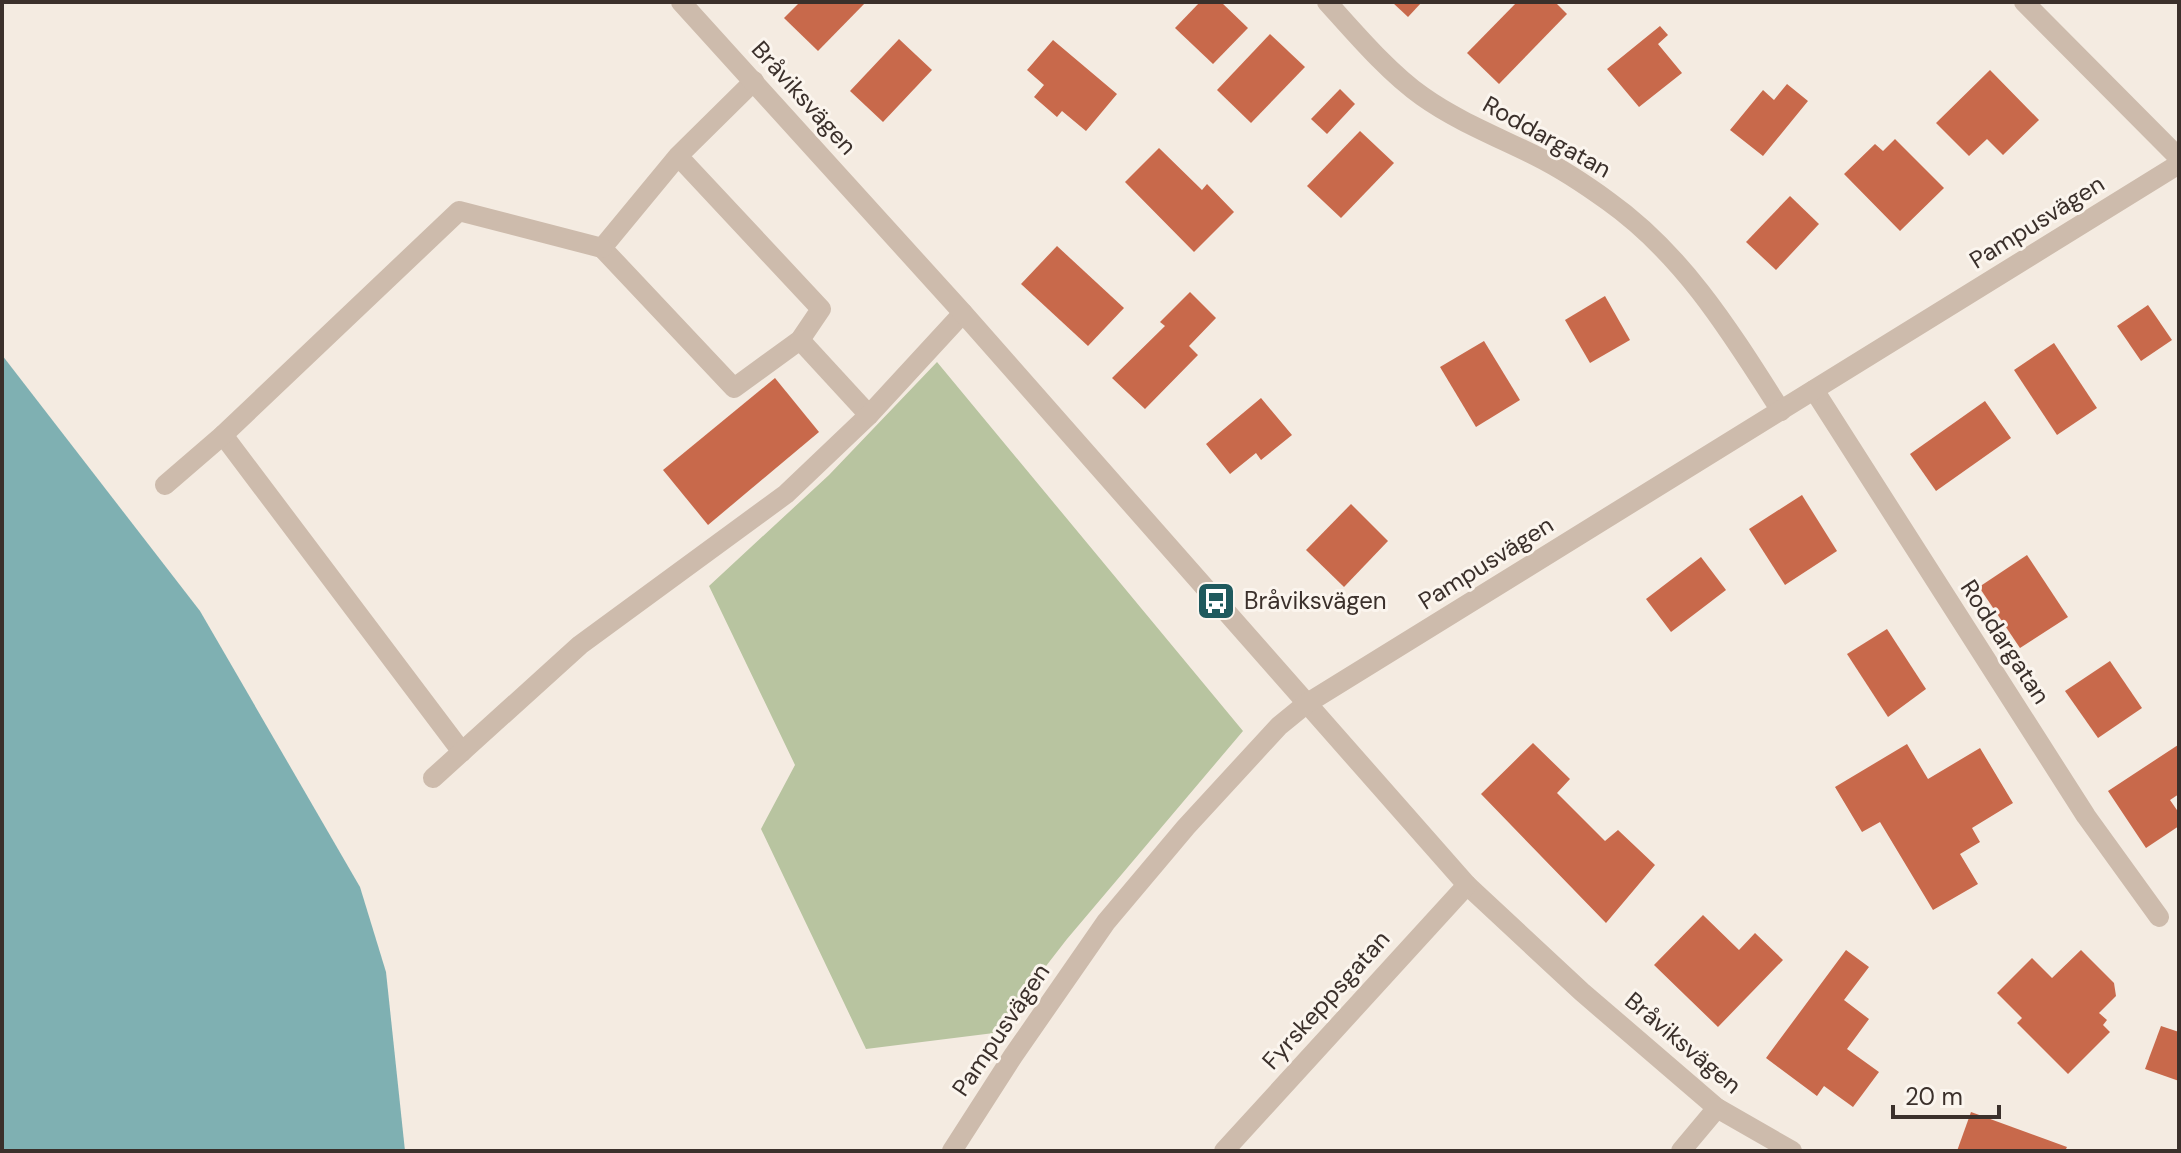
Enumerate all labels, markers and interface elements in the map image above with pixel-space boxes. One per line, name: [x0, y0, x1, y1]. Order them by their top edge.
street label: Bråviksvägen: [745, 34, 864, 161]
street label: Roddargatan: [1478, 89, 1617, 185]
street label: Pampusvägen: [1963, 168, 2110, 275]
street label: Pampusvägen: [1412, 509, 1559, 616]
street label: Roddargatan: [1954, 574, 2057, 710]
bus stop icon: Bråviksvägen: [1195, 580, 1237, 622]
place label: Bråviksvägen: [1244, 585, 1387, 616]
street label: Fyrskeppsgatan: [1255, 924, 1396, 1076]
street label: Pampusvägen: [945, 957, 1056, 1102]
street label: Bråviksvägen: [1619, 985, 1748, 1100]
scale bar: [1893, 1069, 1999, 1119]
text: 20 m: [1905, 1081, 1963, 1112]

